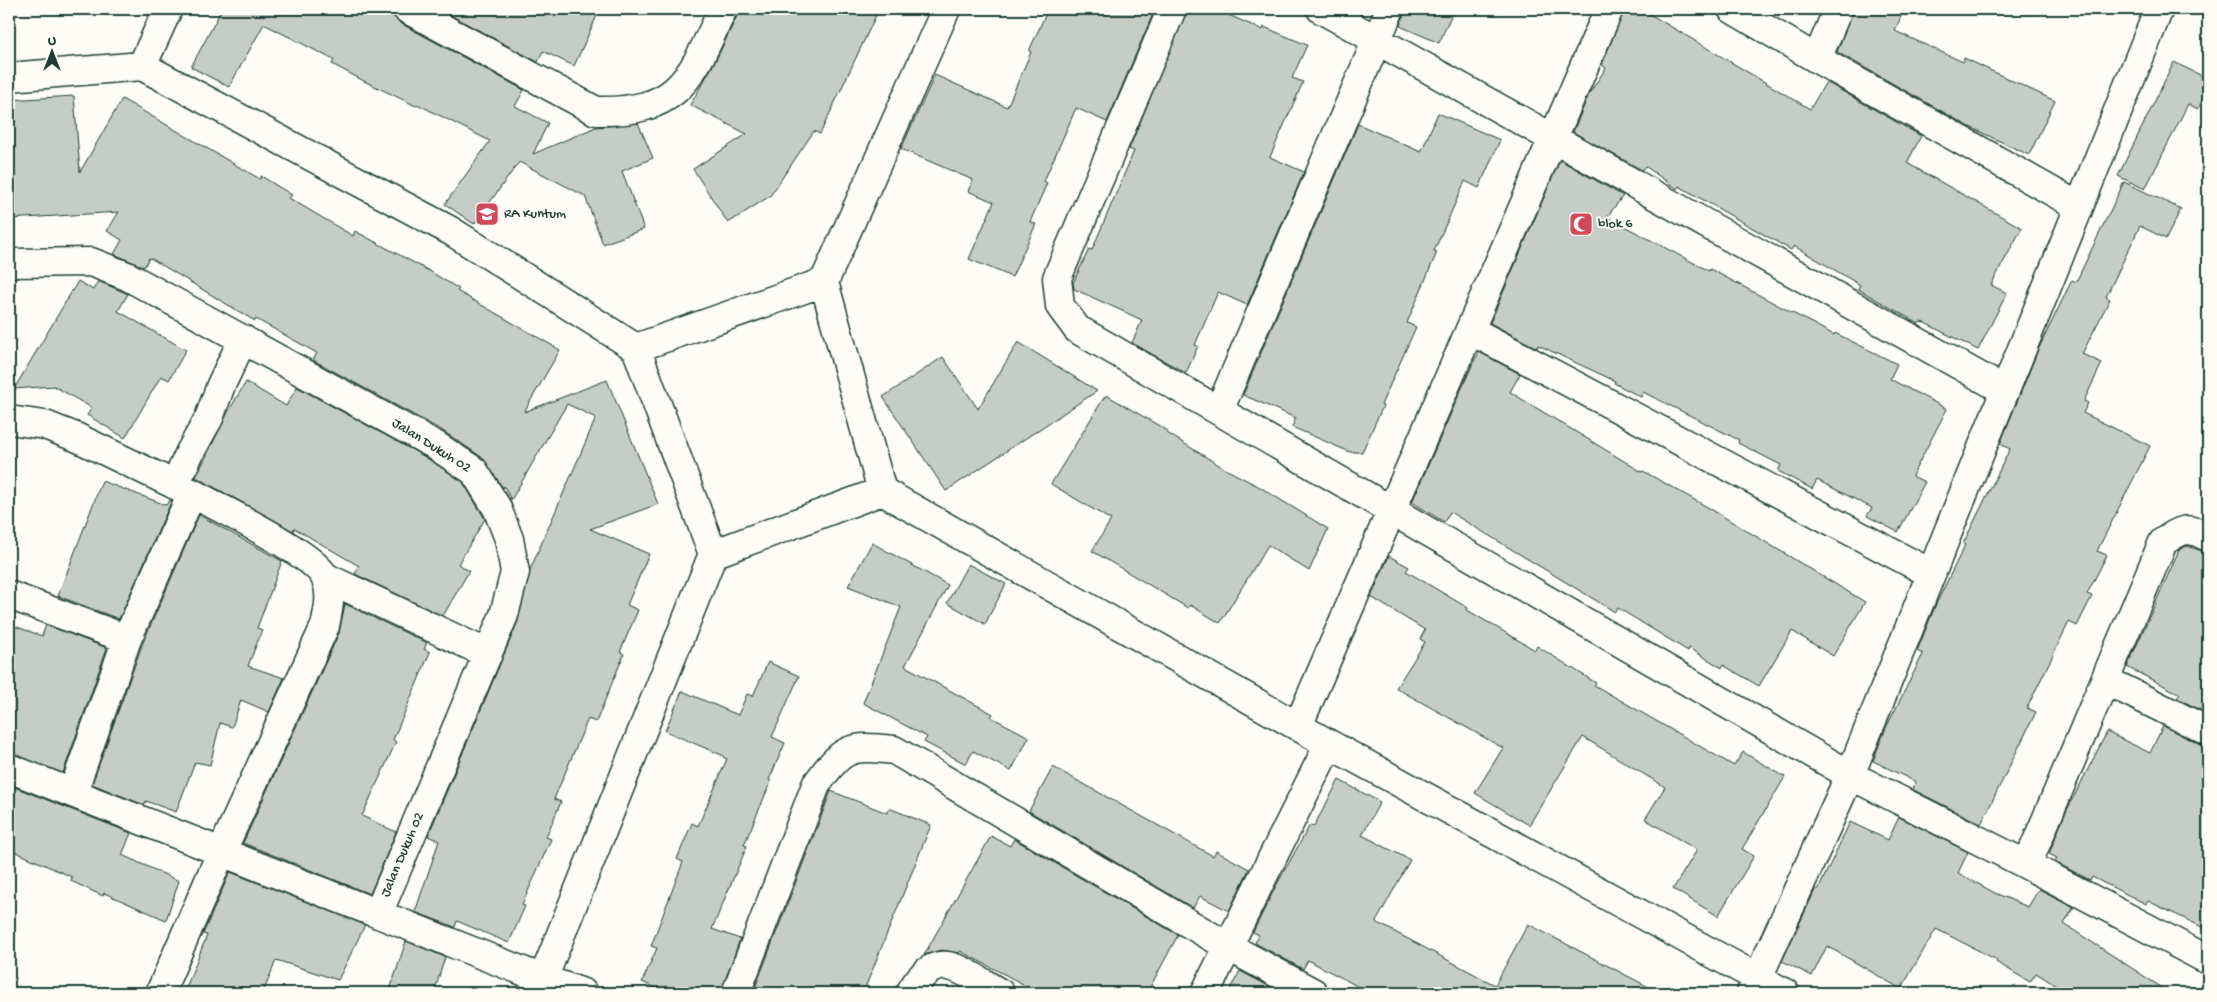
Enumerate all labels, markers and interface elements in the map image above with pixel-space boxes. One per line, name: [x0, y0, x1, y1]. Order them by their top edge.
north arrow: [28, 28, 78, 78]
text: U: [48, 33, 56, 50]
school or university icon: RA Kuntum: [474, 201, 500, 227]
place label: RA Kuntum: [504, 206, 566, 223]
mosque icon: blok 6: [1568, 211, 1594, 237]
place label: blok 6: [1598, 216, 1633, 233]
street label: Jalan Dukuh 02: [388, 415, 474, 477]
street label: Jalan Dukuh 02: [378, 810, 428, 900]

